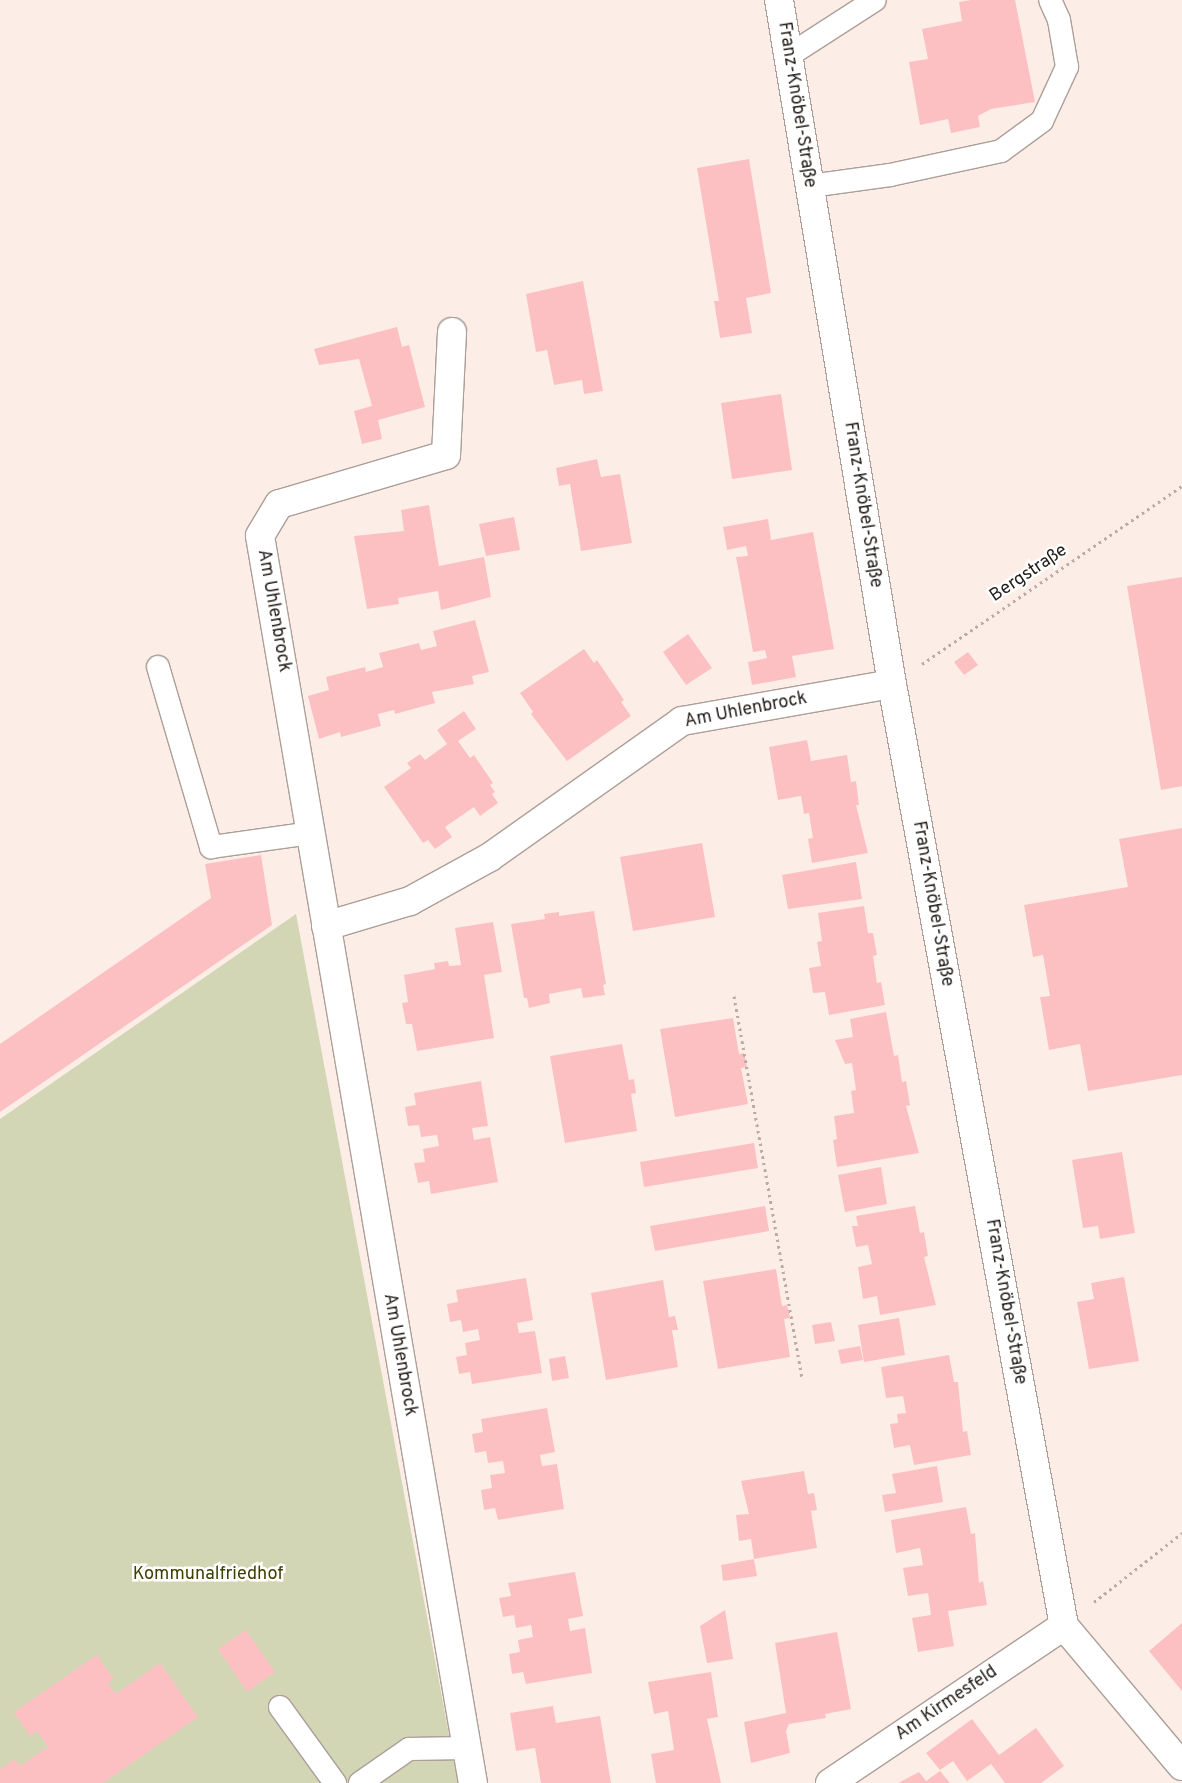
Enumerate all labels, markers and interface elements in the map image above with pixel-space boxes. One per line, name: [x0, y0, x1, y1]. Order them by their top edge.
street label: Franz-Knöbel-Straße: [772, 20, 820, 190]
street label: Franz-Knöbel-Straße: [838, 420, 886, 590]
street label: Bergstraße: [986, 540, 1072, 608]
street label: Am Uhlenbrock: [252, 548, 294, 674]
street label: Am Uhlenbrock: [683, 689, 809, 733]
street label: Franz-Knöbel-Straße: [907, 820, 957, 988]
street label: Franz-Knöbel-Straße: [980, 1218, 1030, 1386]
street label: Am Uhlenbrock: [378, 1292, 420, 1418]
park label: Kommunalfriedhof: [133, 1564, 283, 1586]
street label: Am Kirmesfeld: [892, 1662, 1002, 1746]

